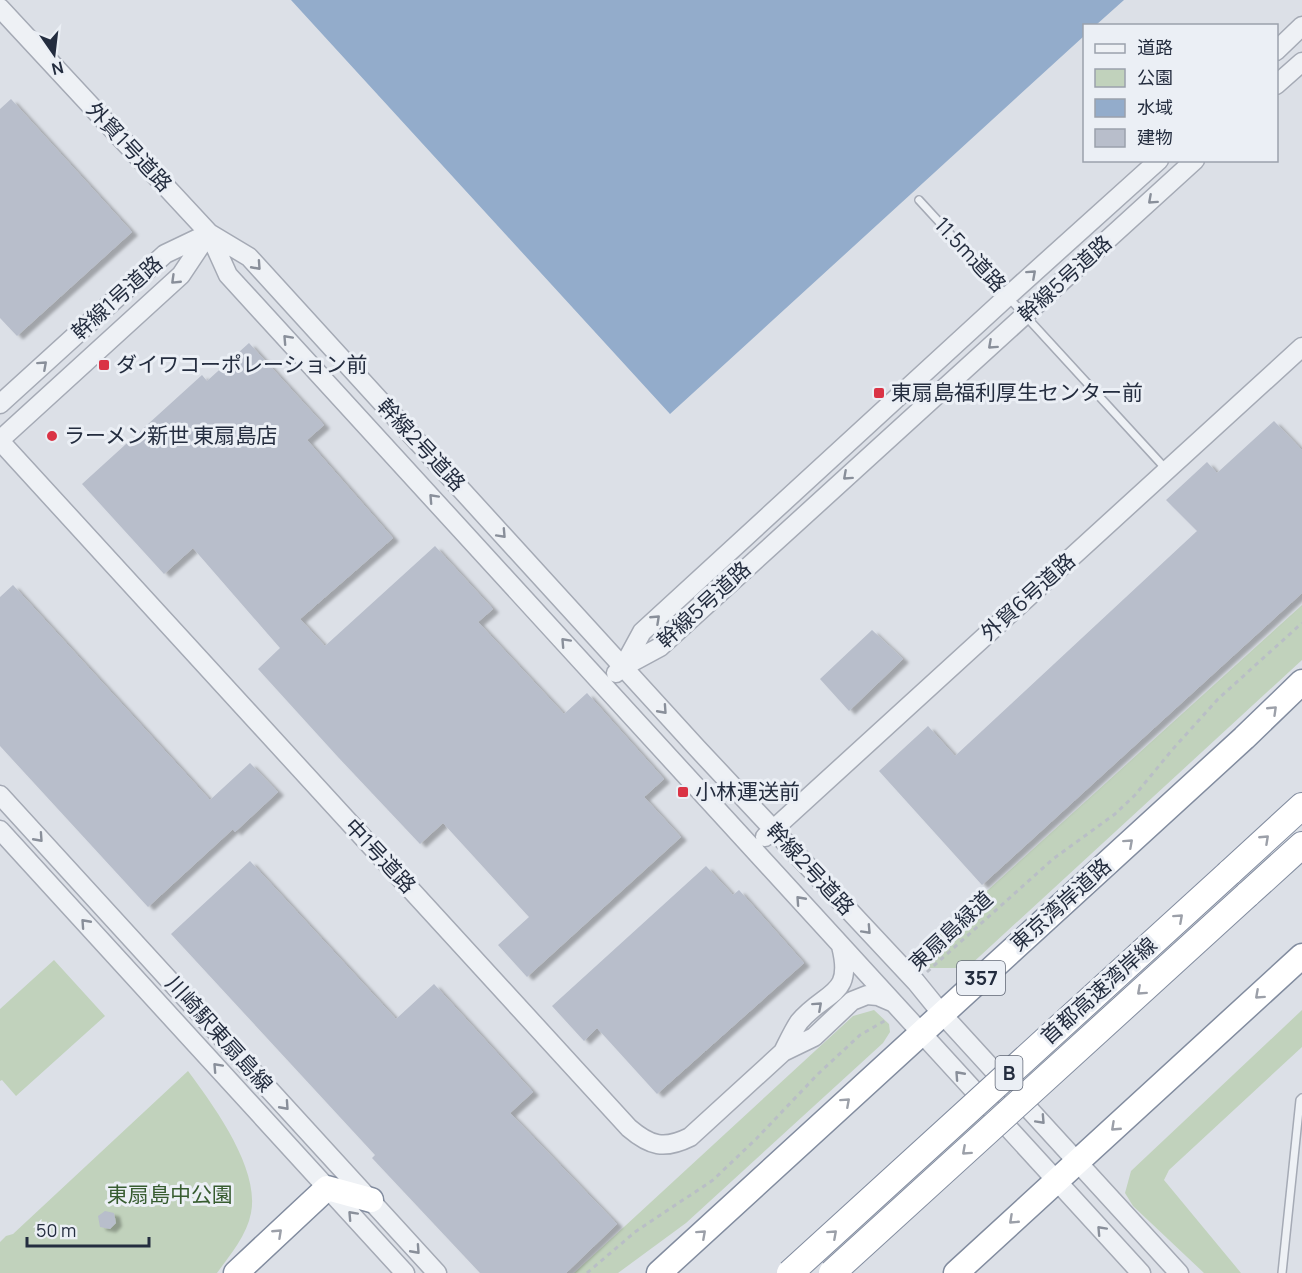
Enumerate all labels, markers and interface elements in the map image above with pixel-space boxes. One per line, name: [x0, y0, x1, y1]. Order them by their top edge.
north arrow: [24, 24, 84, 84]
legend: [1083, 24, 1278, 162]
text: 道路: [1137, 35, 1173, 59]
text: N: [49, 56, 66, 81]
text: 公園: [1137, 65, 1173, 89]
street label: 外貿1号道路: [81, 95, 179, 197]
text: 水域: [1137, 95, 1173, 119]
text: 建物: [1137, 125, 1173, 149]
one-way arrow: [1148, 193, 1159, 204]
street label: 11.5m道路: [929, 211, 1013, 298]
street label: 幹線5号道路: [1011, 229, 1117, 328]
street label: 幹線1号道路: [65, 249, 168, 346]
one-way arrow: [250, 259, 261, 270]
one-way arrow: [1025, 270, 1035, 281]
one-way arrow: [171, 273, 182, 284]
one-way arrow: [283, 335, 294, 345]
one-way arrow: [988, 338, 999, 349]
place label: ダイワコーポレーション前: [116, 350, 368, 378]
marker: ダイワコーポレーション前: [97, 358, 111, 372]
one-way arrow: [37, 361, 47, 372]
place label: 東扇島福利厚生センター前: [891, 378, 1143, 406]
marker: 東扇島福利厚生センター前: [872, 386, 886, 400]
street label: 幹線2号道路: [372, 392, 472, 497]
place label: ラーメン新世 東扇島店: [64, 421, 277, 449]
marker: ラーメン新世 東扇島店: [45, 429, 59, 443]
one-way arrow: [843, 469, 854, 480]
one-way arrow: [429, 494, 440, 505]
one-way arrow: [495, 527, 506, 538]
street label: 外貿6号道路: [974, 546, 1081, 646]
street label: 幹線5号道路: [650, 555, 756, 654]
one-way arrow: [649, 615, 660, 626]
one-way arrow: [561, 638, 572, 649]
one-way arrow: [656, 703, 667, 714]
one-way arrow: [1265, 707, 1276, 718]
place label: 小林運送前: [695, 777, 800, 805]
marker: 小林運送前: [676, 785, 690, 799]
street label: 中1号道路: [339, 812, 422, 899]
street label: 幹線2号道路: [761, 816, 861, 921]
one-way arrow: [32, 831, 43, 842]
one-way arrow: [1258, 836, 1269, 847]
one-way arrow: [1123, 839, 1133, 850]
street label: 東京湾岸道路: [1004, 852, 1117, 957]
street label: 東扇島緑道: [902, 884, 998, 976]
one-way arrow: [796, 896, 807, 907]
one-way arrow: [1172, 914, 1183, 925]
one-way arrow: [81, 919, 92, 930]
one-way arrow: [860, 923, 871, 934]
street label: 首都高速湾岸線: [1034, 931, 1162, 1050]
road number: 357: [957, 961, 1005, 995]
street label: 川崎駅東扇島線: [160, 969, 279, 1097]
one-way arrow: [1138, 984, 1148, 995]
one-way arrow: [1255, 988, 1266, 999]
one-way arrow: [811, 1002, 822, 1013]
road number: B: [996, 1056, 1022, 1090]
one-way arrow: [213, 1063, 224, 1074]
one-way arrow: [955, 1071, 966, 1082]
one-way arrow: [839, 1098, 850, 1109]
one-way arrow: [278, 1099, 289, 1110]
one-way arrow: [1034, 1114, 1045, 1124]
one-way arrow: [1111, 1120, 1122, 1131]
one-way arrow: [963, 1144, 973, 1155]
park label: 東扇島中公園: [107, 1180, 233, 1208]
scale bar: [27, 1210, 148, 1248]
one-way arrow: [348, 1211, 359, 1221]
one-way arrow: [1009, 1213, 1019, 1224]
text: 50 m: [36, 1218, 76, 1242]
one-way arrow: [1097, 1226, 1108, 1237]
one-way arrow: [271, 1229, 282, 1240]
one-way arrow: [695, 1230, 706, 1241]
one-way arrow: [826, 1230, 837, 1241]
one-way arrow: [409, 1243, 420, 1254]

